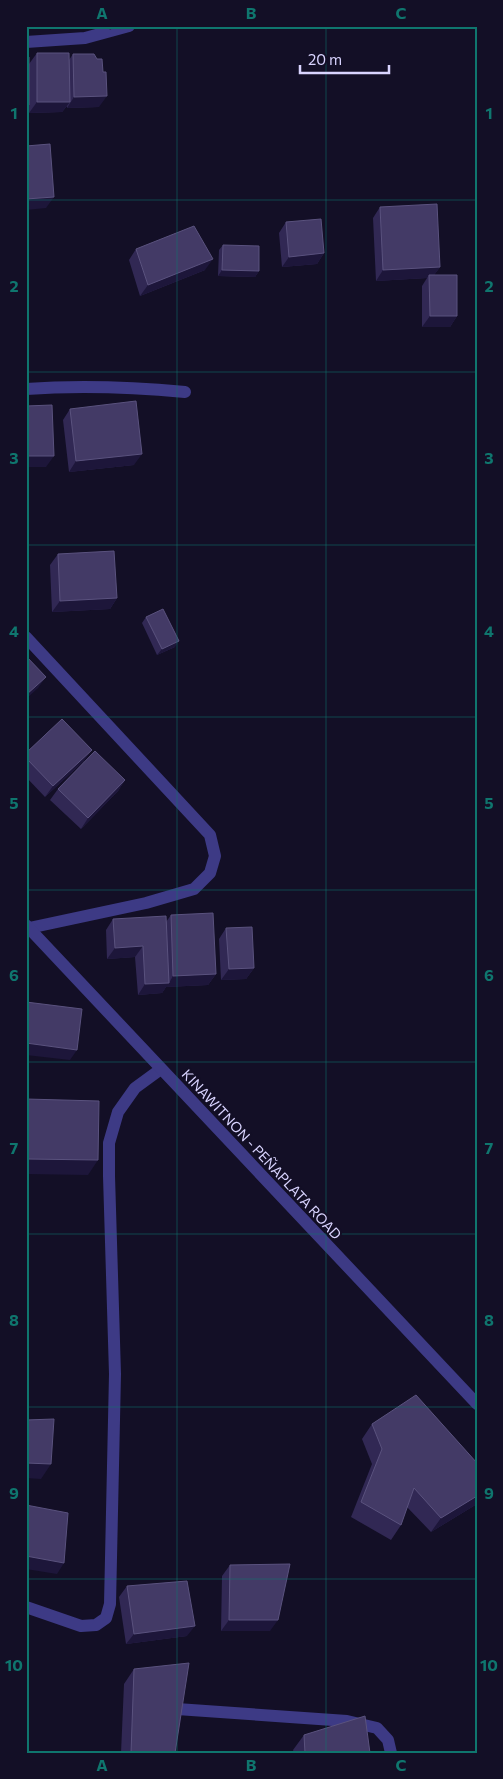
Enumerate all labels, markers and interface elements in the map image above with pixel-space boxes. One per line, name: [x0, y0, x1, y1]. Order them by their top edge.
text: A: [96, 3, 108, 22]
text: B: [246, 3, 257, 22]
text: C: [396, 3, 407, 22]
scale bar: [300, 42, 389, 74]
text: 20 m: [308, 50, 342, 68]
text: 1: [10, 103, 18, 122]
text: 1: [485, 103, 493, 122]
text: 2: [9, 276, 19, 295]
text: 2: [484, 276, 494, 295]
text: 3: [9, 448, 19, 467]
text: 3: [484, 448, 494, 467]
text: 4: [9, 621, 19, 640]
text: 4: [484, 621, 494, 640]
text: 5: [9, 793, 19, 812]
text: 5: [484, 793, 494, 812]
text: 6: [9, 965, 19, 984]
text: 6: [484, 965, 494, 984]
street label: KINAWITNON - PEÑAPLATA ROAD: [179, 1065, 345, 1243]
text: 7: [10, 1138, 19, 1157]
text: 7: [485, 1138, 494, 1157]
text: 8: [9, 1310, 19, 1329]
text: 8: [484, 1310, 494, 1329]
text: 9: [9, 1483, 19, 1502]
text: 9: [484, 1483, 494, 1502]
text: 10: [5, 1655, 23, 1674]
text: 10: [480, 1655, 498, 1674]
text: A: [96, 1755, 108, 1774]
text: B: [246, 1755, 257, 1774]
text: C: [396, 1755, 407, 1774]

